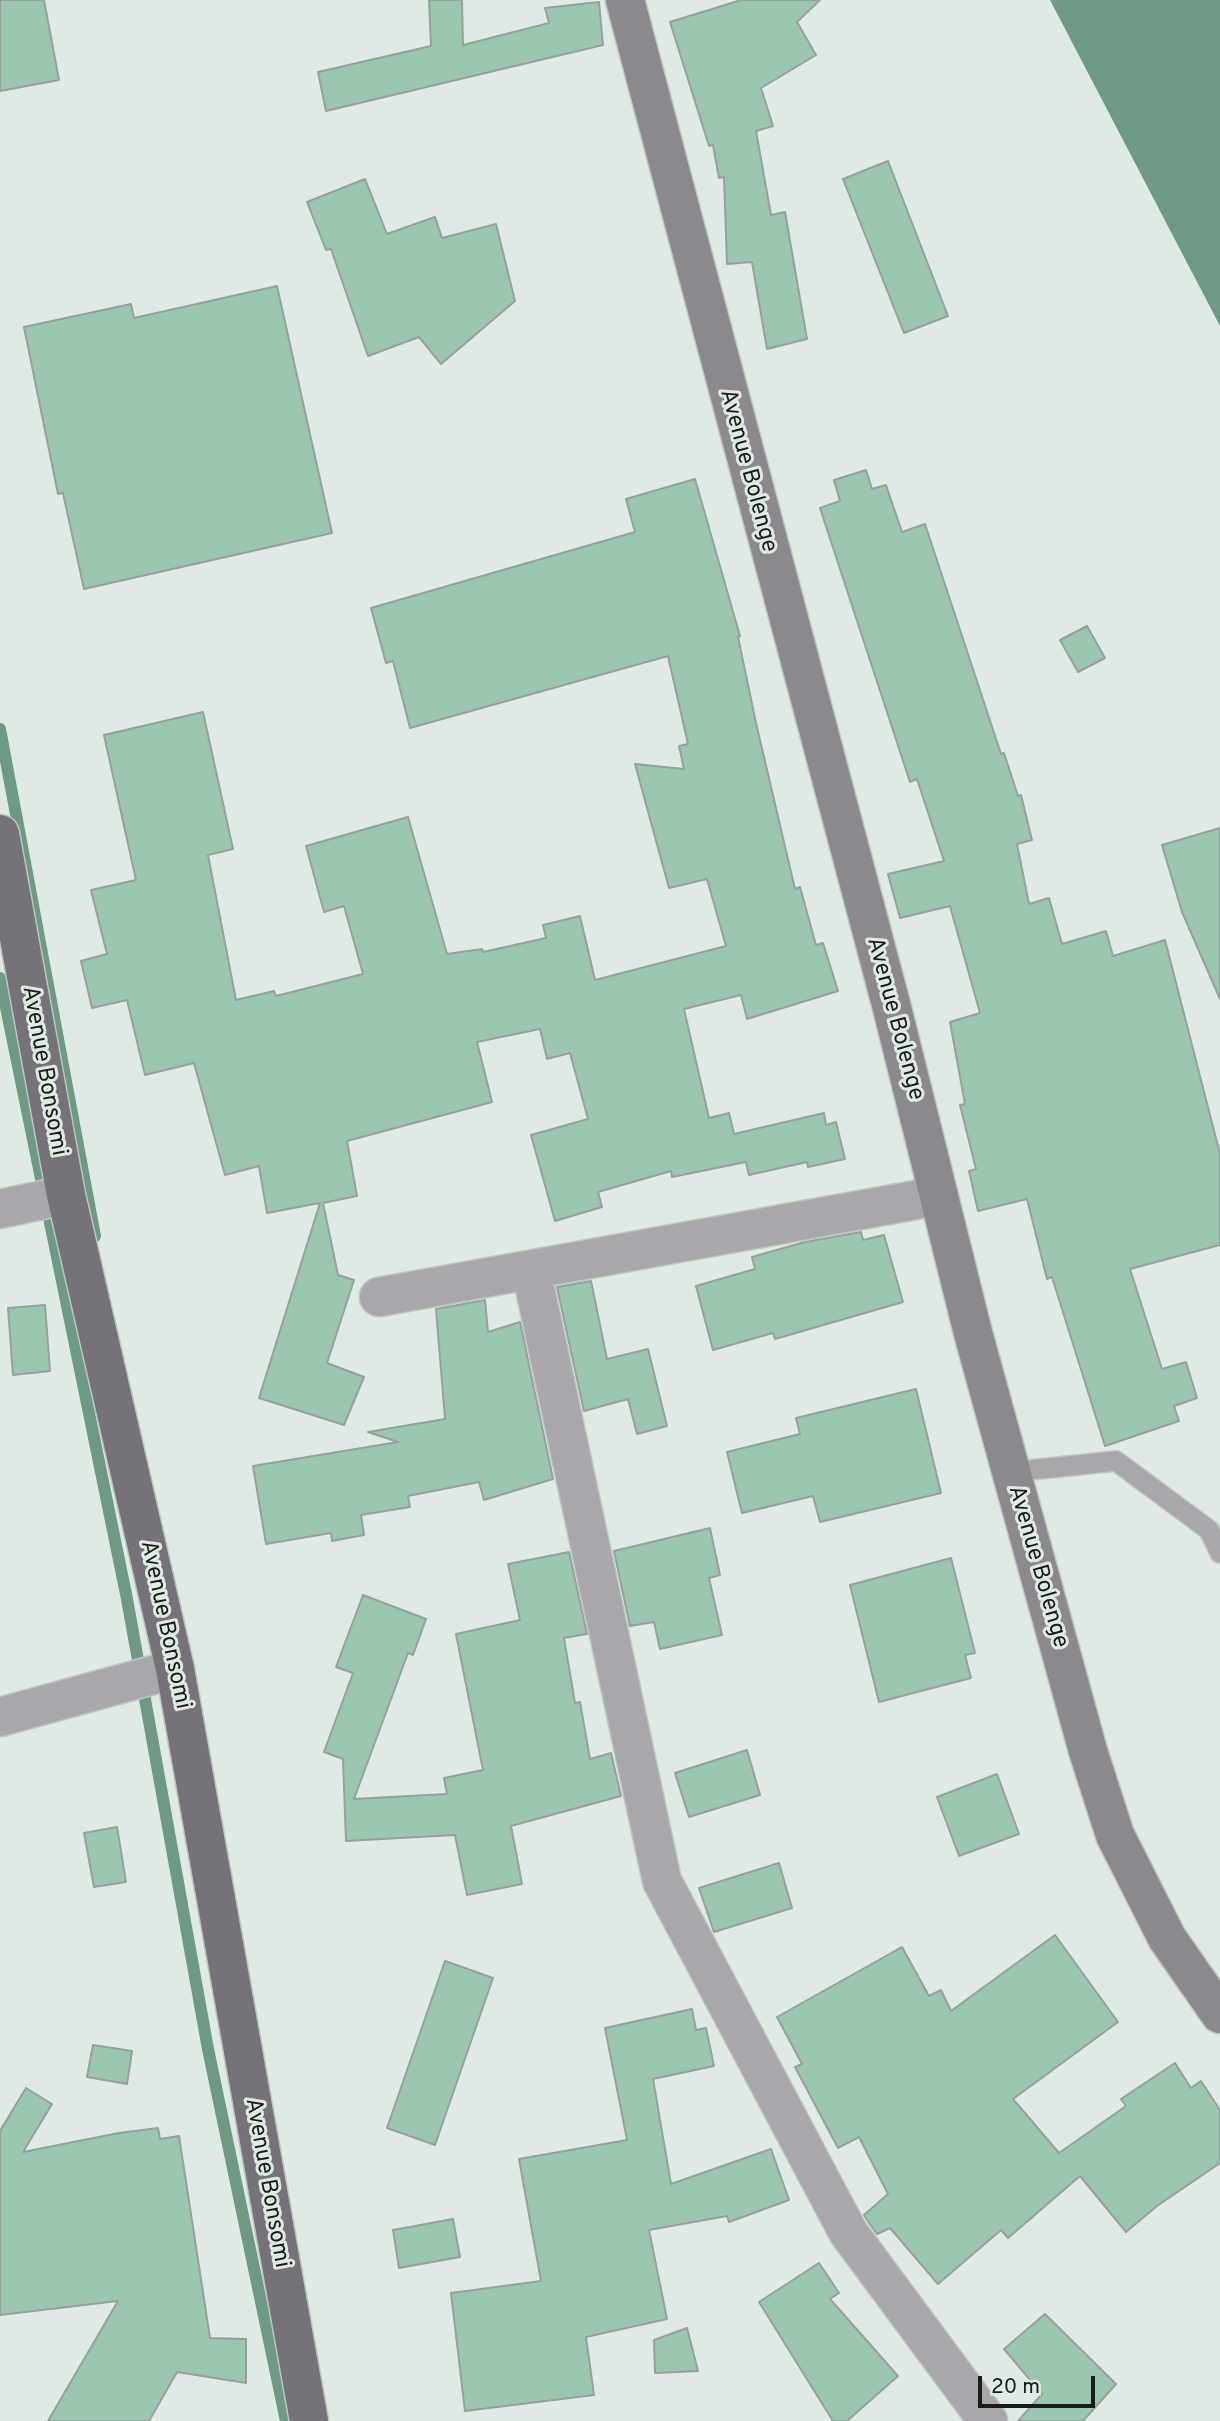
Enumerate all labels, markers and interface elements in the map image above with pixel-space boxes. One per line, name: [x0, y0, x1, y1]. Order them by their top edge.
street label: Avenue Bolenge: [712, 387, 782, 555]
street label: Avenue Bolenge: [859, 935, 929, 1103]
street label: Avenue Bonsomi: [14, 984, 72, 1158]
street label: Avenue Bolenge: [1001, 1483, 1073, 1651]
street label: Avenue Bonsomi: [133, 1538, 195, 1712]
street label: Avenue Bonsomi: [237, 2096, 295, 2270]
scale bar: [982, 2362, 1099, 2406]
text: 20 m: [991, 2374, 1040, 2401]

